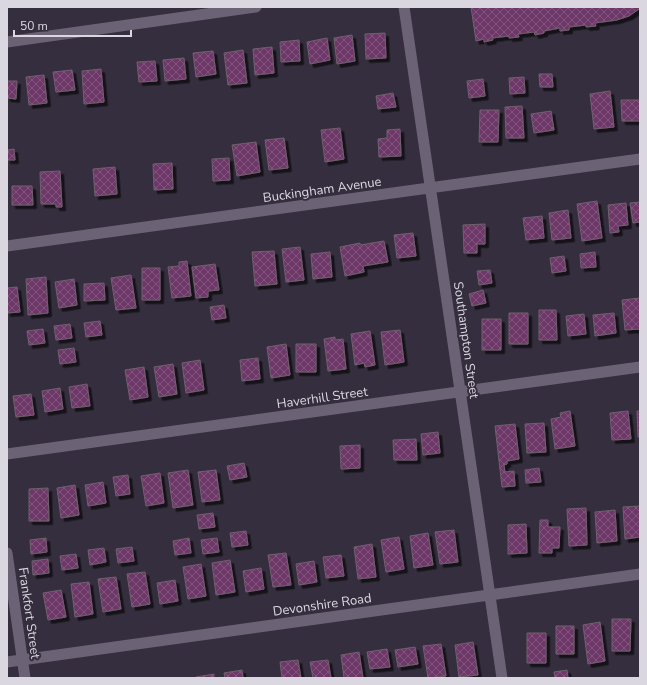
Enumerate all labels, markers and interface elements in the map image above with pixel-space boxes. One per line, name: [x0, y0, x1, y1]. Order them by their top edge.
scale bar: [14, 12, 131, 38]
text: 50 m: [20, 18, 48, 34]
street label: Buckingham Avenue: [262, 173, 383, 207]
street label: Southampton Street: [449, 281, 483, 400]
street label: Haverhill Street: [275, 383, 369, 413]
street label: Frankfort Street: [14, 566, 44, 660]
street label: Devonshire Road: [272, 589, 373, 621]

